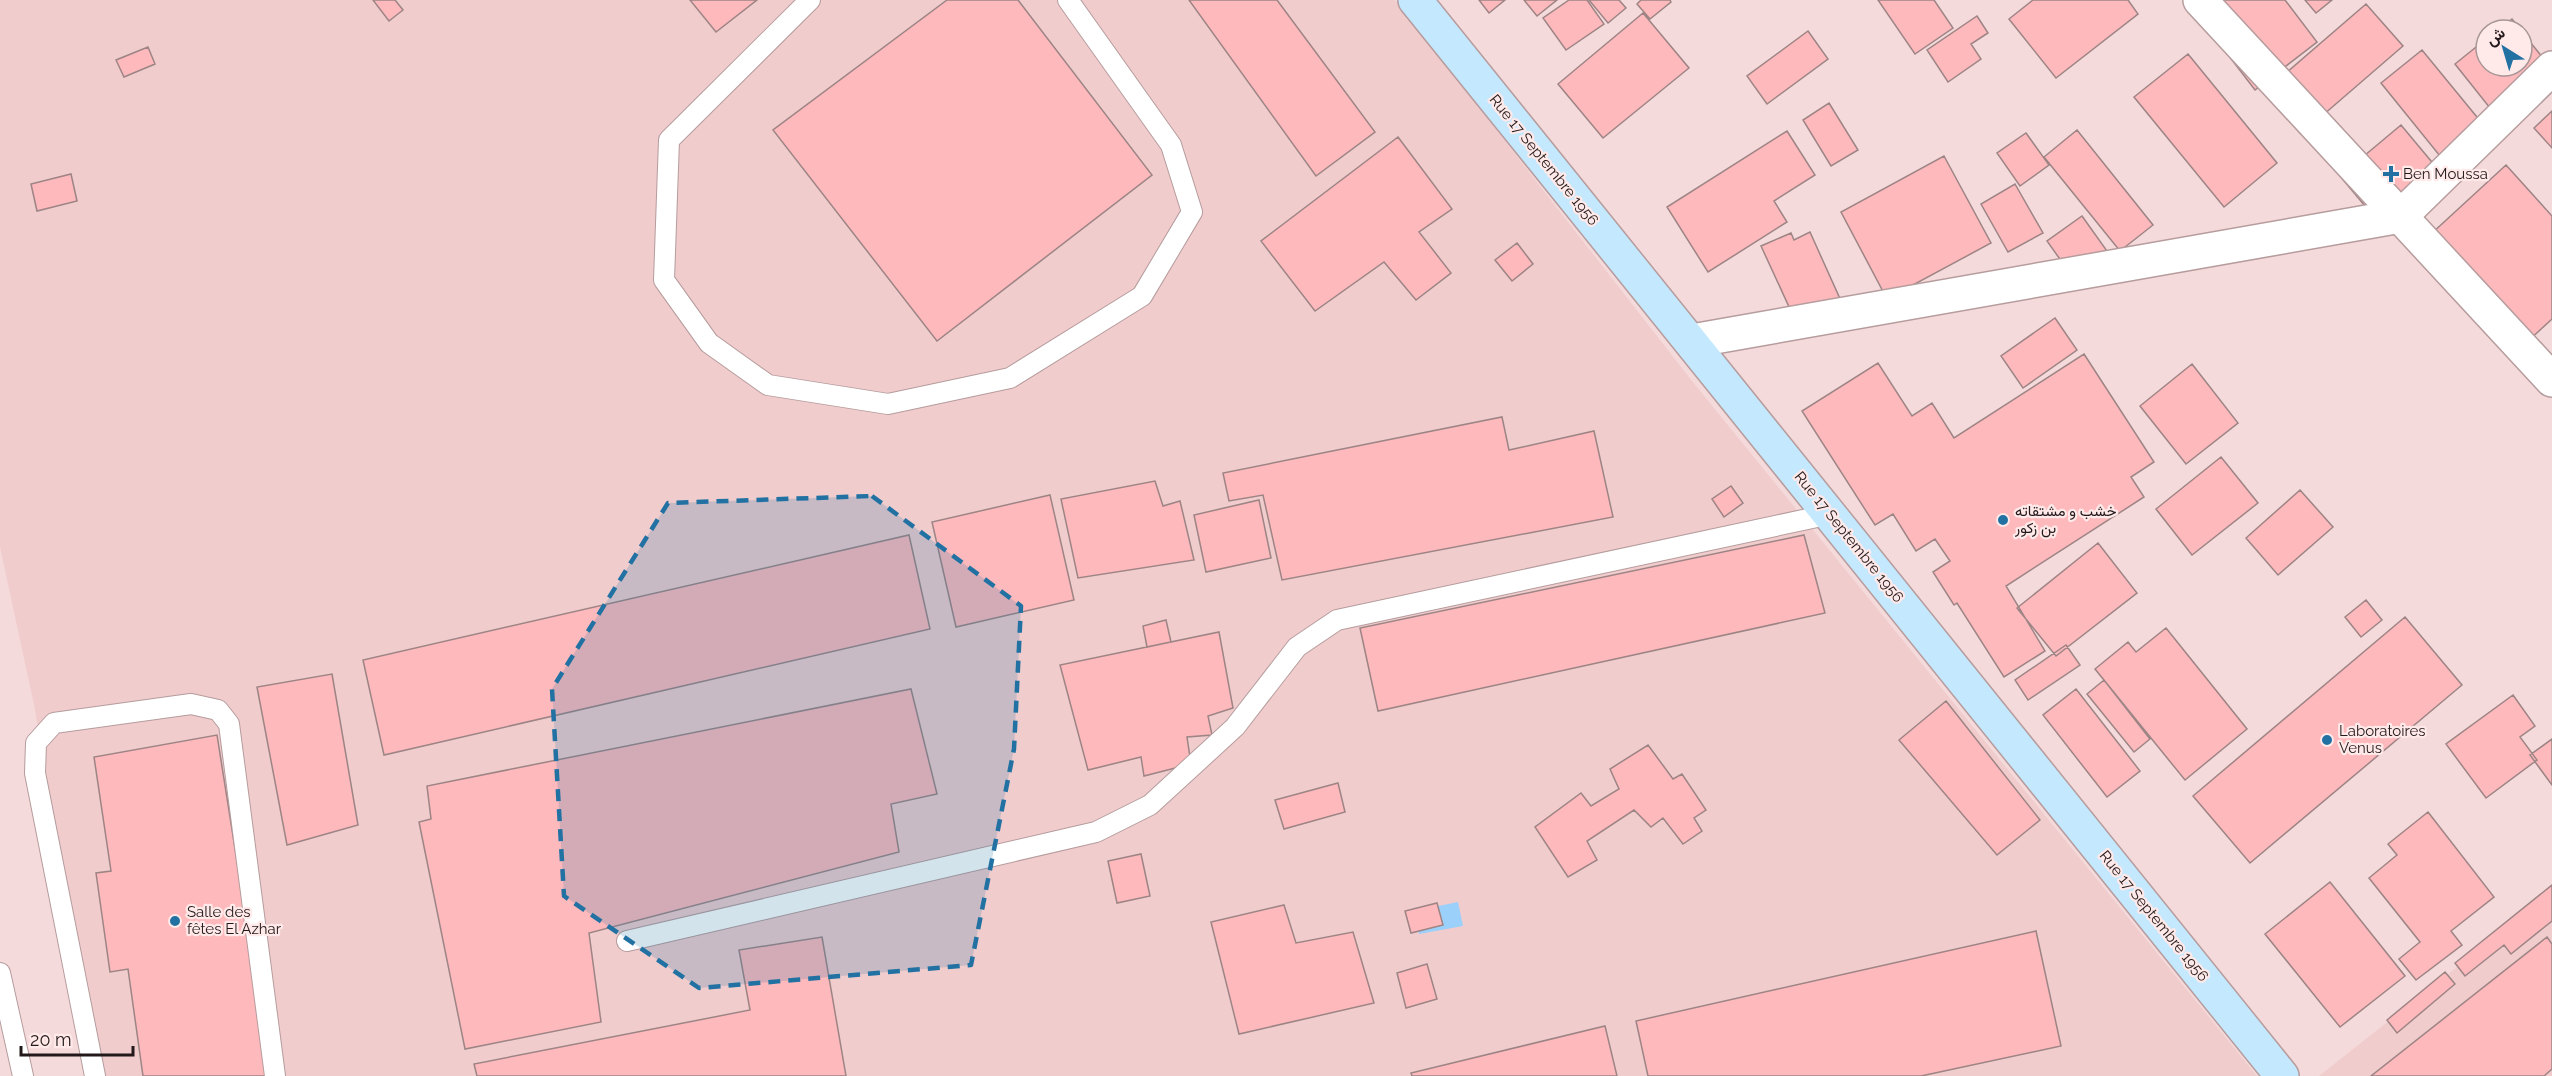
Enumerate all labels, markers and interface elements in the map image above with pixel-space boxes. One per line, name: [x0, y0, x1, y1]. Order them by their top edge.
north arrow: [2474, 18, 2534, 78]
text: ش: [2482, 23, 2509, 50]
street label: Rue 17 Septembre 1956: [1486, 91, 1602, 229]
place label: Ben Moussa: [2403, 165, 2488, 183]
marker: Ben Moussa: [2384, 167, 2398, 181]
street label: Rue 17 Septembre 1956: [1791, 468, 1907, 606]
place label: خشب و مشتقاته بن زكور: [2014, 502, 2117, 538]
marker: خشب و مشتقاته بن زكور: [1996, 513, 2010, 527]
place label: Laboratoires Venus: [2339, 722, 2426, 757]
marker: Laboratoires Venus: [2320, 733, 2334, 747]
street label: Rue 17 Septembre 1956: [2096, 847, 2212, 985]
place label: Salle des fêtes El Azhar: [187, 903, 282, 938]
marker: Salle des fêtes El Azhar: [168, 914, 182, 928]
scale bar: [21, 1019, 134, 1057]
text: 20 m: [30, 1029, 72, 1050]

